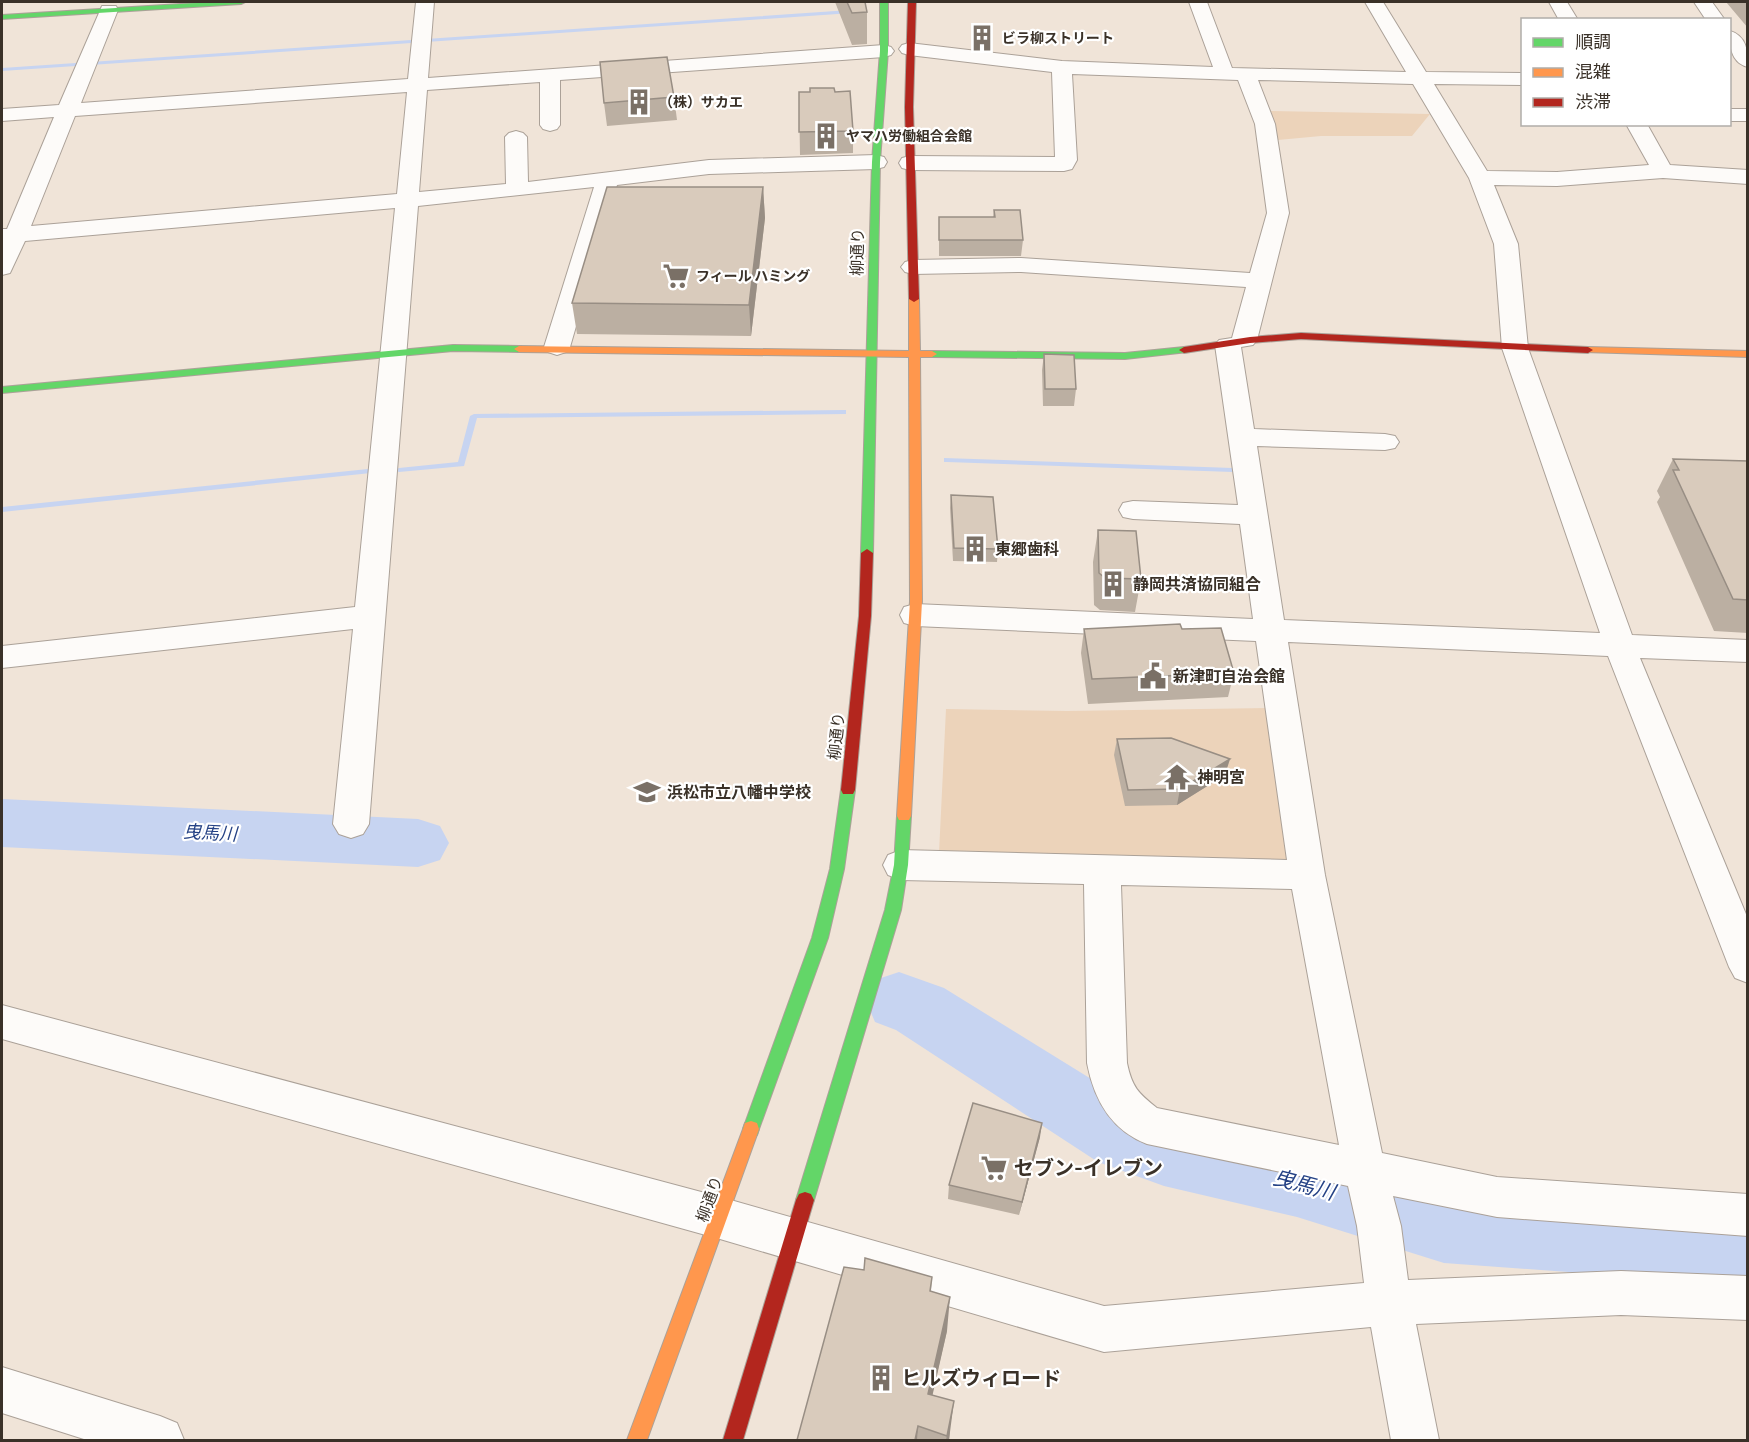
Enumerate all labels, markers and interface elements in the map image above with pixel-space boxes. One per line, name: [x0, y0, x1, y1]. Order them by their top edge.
legend: [1521, 18, 1731, 126]
building icon: ビラ柳ストリート: [967, 23, 997, 53]
place label: ビラ柳ストリート: [1002, 30, 1114, 47]
text: 順調: [1575, 31, 1611, 53]
text: 混雑: [1575, 61, 1611, 83]
building icon: （株）サカエ: [624, 87, 654, 117]
text: 渋滞: [1575, 91, 1611, 113]
place label: （株）サカエ: [659, 94, 743, 111]
building icon: ヤマハ労働組合会館: [811, 121, 841, 151]
place label: ヤマハ労働組合会館: [846, 128, 972, 145]
street label: 柳通り: [848, 228, 867, 276]
supermarket icon: フィール ハミング: [661, 261, 691, 291]
place label: フィール ハミング: [696, 268, 810, 285]
building icon: 東郷歯科: [960, 534, 990, 564]
place label: 東郷歯科: [995, 540, 1059, 559]
building icon: 静岡共済協同組合: [1098, 569, 1128, 599]
place label: 静岡共済協同組合: [1133, 575, 1261, 594]
public building icon: 新津町自治会館: [1138, 661, 1168, 691]
place label: 新津町自治会館: [1173, 667, 1285, 686]
street label: 柳通り: [825, 711, 848, 761]
temple icon: 神明宮: [1162, 762, 1192, 792]
place label: 神明宮: [1197, 768, 1245, 787]
school or university icon: 浜松市立八幡中学校: [632, 777, 662, 807]
place label: 浜松市立八幡中学校: [667, 783, 811, 802]
water label: 曳馬川: [182, 821, 240, 846]
supermarket icon: セブン-イレブン: [979, 1153, 1009, 1183]
place label: セブン-イレブン: [1014, 1156, 1163, 1180]
water label: 曳馬川: [1270, 1164, 1340, 1206]
street label: 柳通り: [692, 1173, 727, 1225]
building icon: ヒルズウィロード: [866, 1363, 896, 1393]
place label: ヒルズウィロード: [901, 1366, 1061, 1390]

